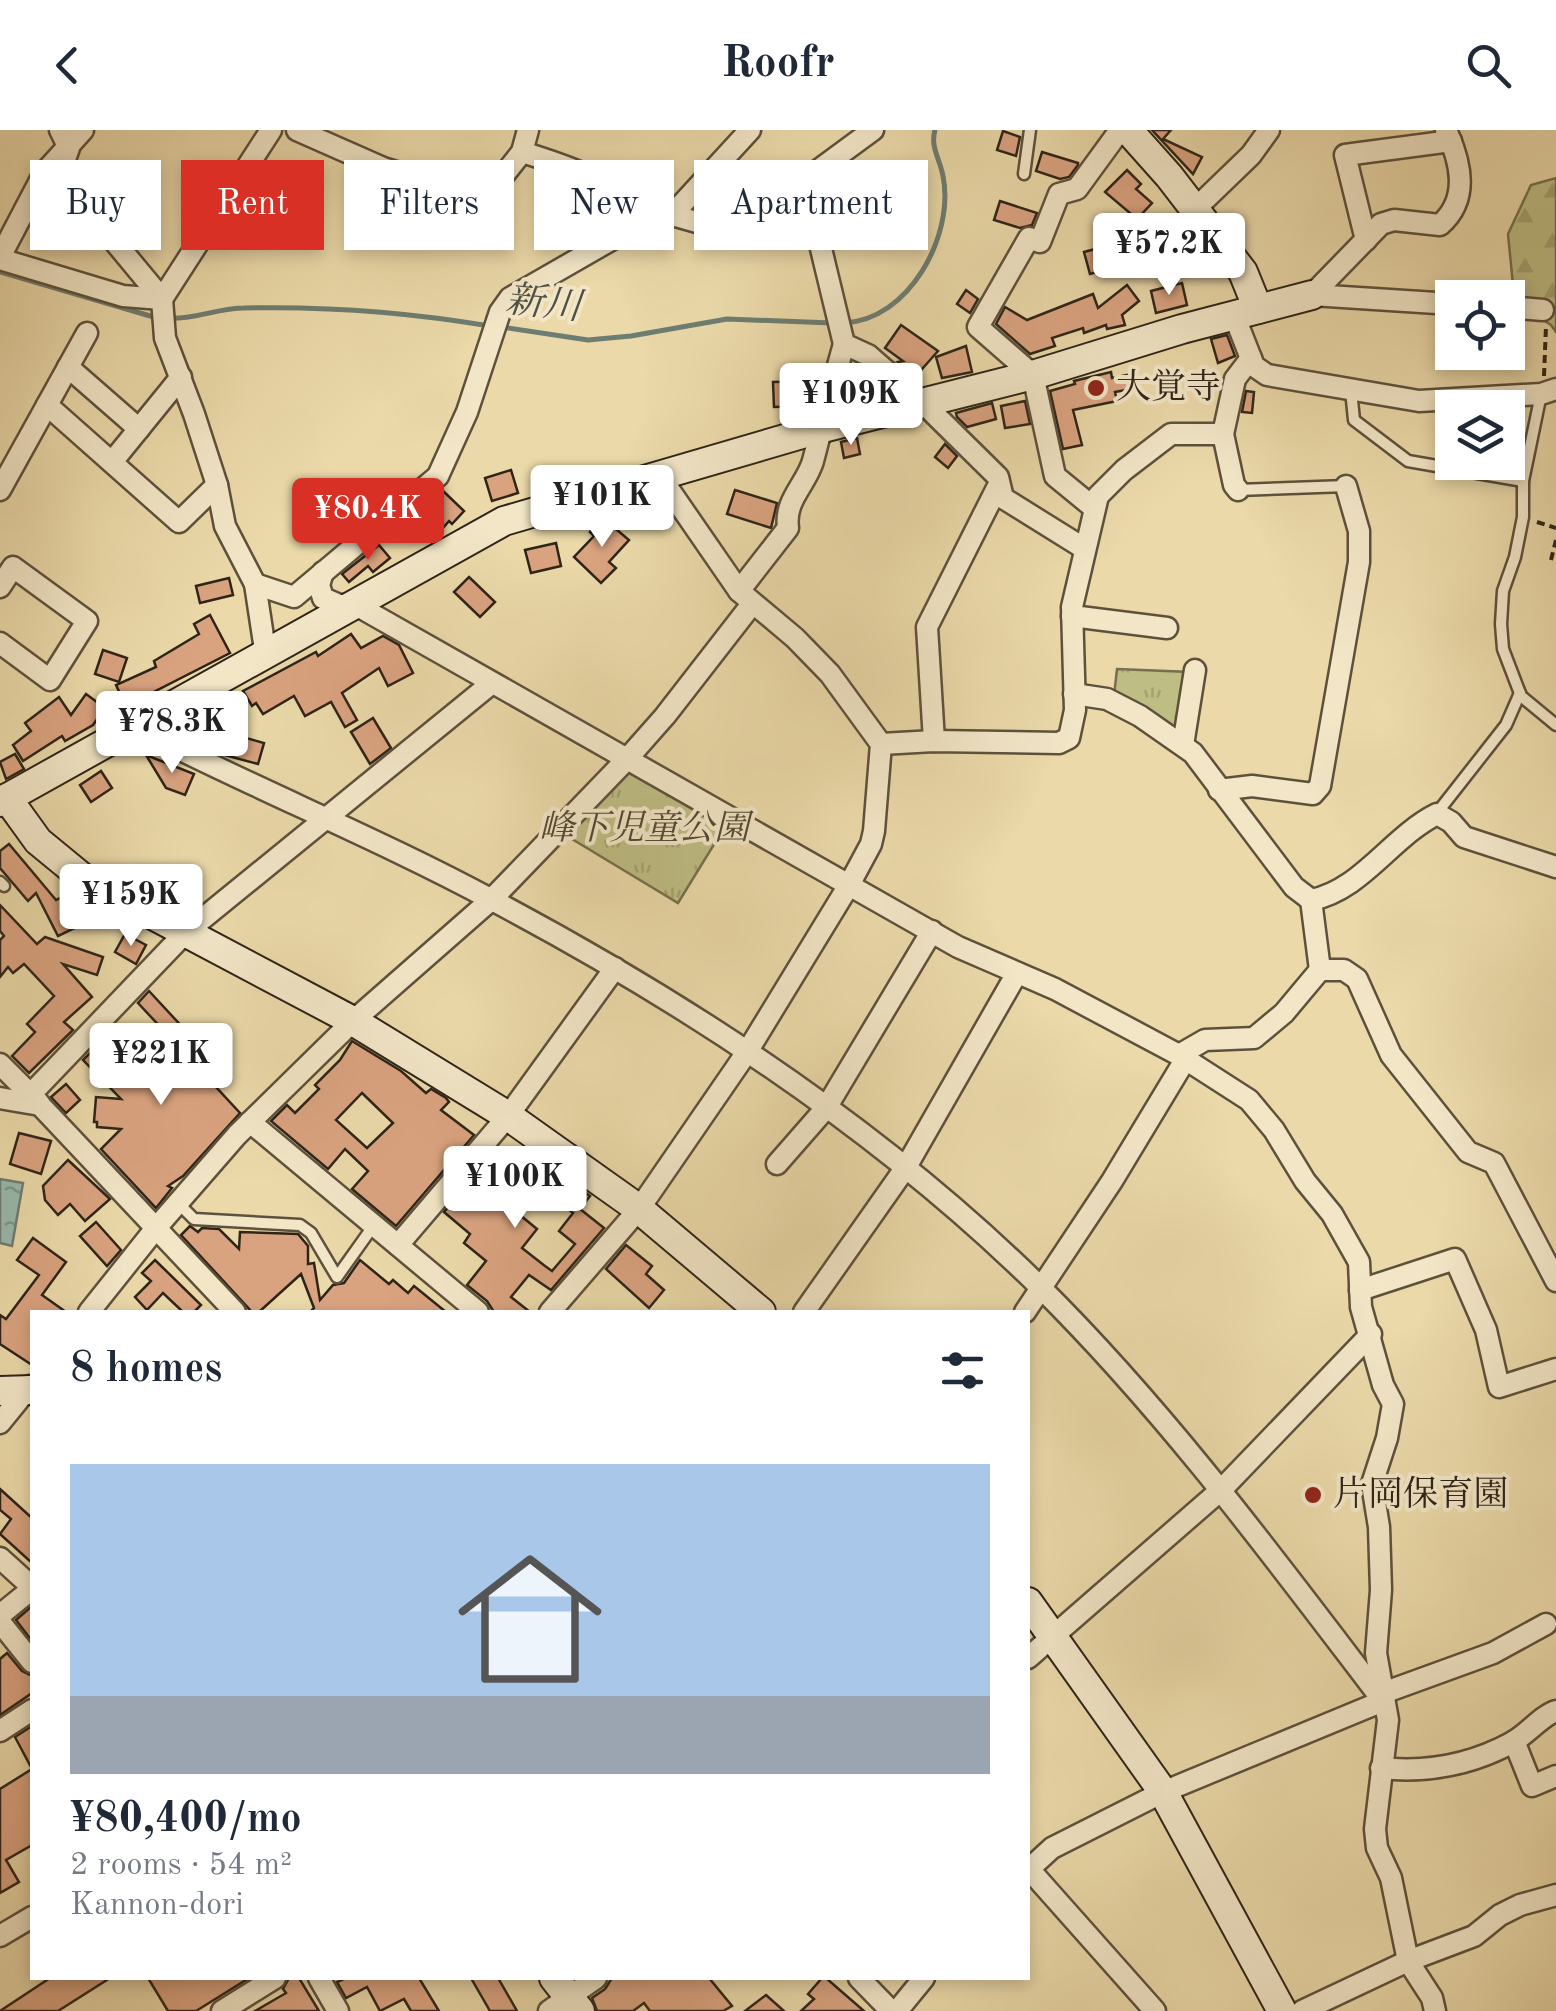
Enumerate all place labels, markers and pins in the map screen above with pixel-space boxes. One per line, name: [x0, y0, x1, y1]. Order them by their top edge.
pin: ¥57.2K: [1088, 213, 1250, 298]
pin: ¥109K: [781, 363, 921, 448]
place label: 大覚寺: [1116, 368, 1221, 406]
marker: 大覚寺: [1085, 377, 1107, 399]
pin: ¥101K: [532, 465, 672, 550]
pin: ¥80.4K: [287, 478, 449, 563]
pin: ¥78.3K: [91, 691, 253, 776]
pin: ¥159K: [61, 864, 201, 949]
pin: ¥221K: [91, 1023, 231, 1108]
pin: ¥100K: [445, 1146, 585, 1231]
place label: 片岡保育園: [1333, 1475, 1508, 1513]
marker: 片岡保育園: [1302, 1484, 1324, 1506]

